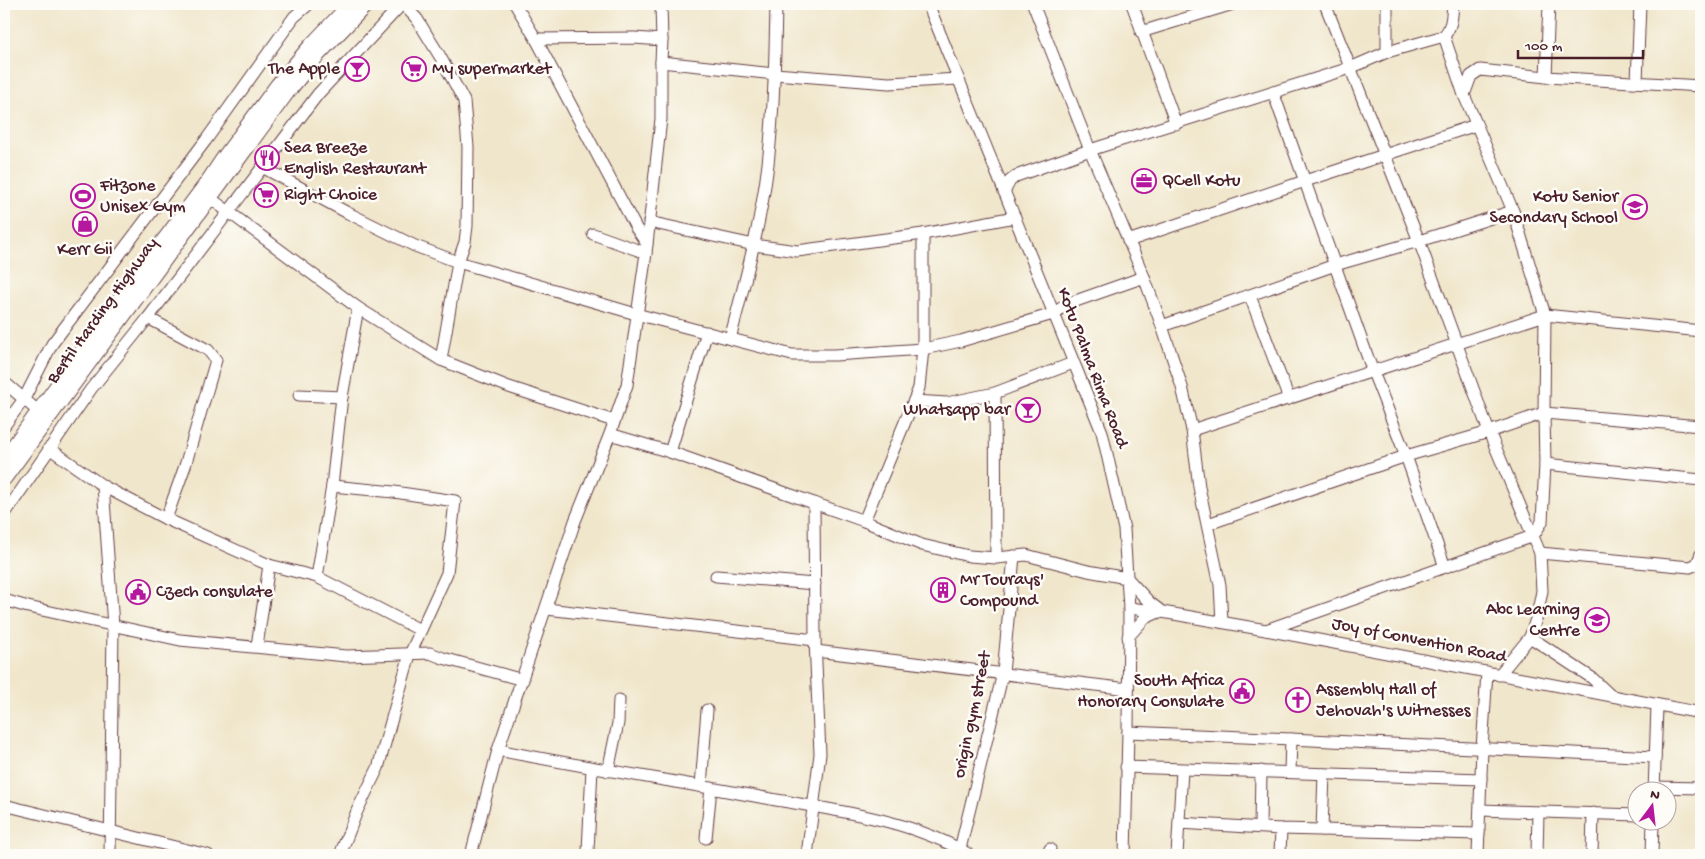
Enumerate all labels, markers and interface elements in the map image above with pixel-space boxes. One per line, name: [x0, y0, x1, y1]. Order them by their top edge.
scale bar: [1518, 28, 1642, 60]
text: 100 m: [1524, 38, 1563, 56]
bar icon: The Apple: [344, 56, 370, 82]
supermarket icon: My supermarket: [401, 56, 427, 82]
place label: The Apple: [267, 59, 341, 80]
place label: My supermarket: [432, 59, 553, 80]
place label: Sea Breeze English Restaurant: [284, 138, 427, 180]
restaurant icon: Sea Breeze English Restaurant: [254, 145, 280, 171]
office icon: QCell Kotu: [1131, 168, 1157, 194]
place label: QCell Kotu: [1162, 171, 1241, 192]
place label: Fitzone Unisex Gym: [99, 176, 186, 218]
supermarket icon: Right Choice: [253, 182, 279, 208]
sports icon: Fitzone Unisex Gym: [70, 183, 96, 209]
place label: Right Choice: [284, 185, 378, 206]
place label: Kotu Senior Secondary School: [1490, 187, 1620, 229]
school or university icon: Kotu Senior Secondary School: [1622, 194, 1648, 220]
shop icon: Kerr Gii: [72, 211, 98, 237]
street label: Bertil Harding Highway: [42, 234, 163, 389]
place label: Kerr Gii: [57, 240, 113, 261]
street label: Kotu Palma Rima Road: [1052, 285, 1133, 452]
bar icon: Whatsapp bar: [1015, 397, 1041, 423]
place label: Whatsapp bar: [903, 400, 1012, 421]
place label: Mr Tourays' Compound: [960, 570, 1044, 612]
building icon: Mr Tourays' Compound: [930, 577, 956, 603]
public building icon: Czech consulate: [125, 579, 151, 605]
place label: Czech consulate: [156, 582, 273, 603]
place label: Abc Learning Centre: [1486, 600, 1581, 642]
school or university icon: Abc Learning Centre: [1584, 607, 1610, 633]
street label: Joy of Convention Road: [1330, 614, 1509, 668]
street label: origin gym street: [949, 648, 997, 780]
place label: South Africa Honorary Consulate: [1077, 671, 1225, 713]
public building icon: South Africa Honorary Consulate: [1229, 678, 1255, 704]
place label: Assembly Hall of Jehovah's Witnesses: [1316, 680, 1472, 722]
church icon: Assembly Hall of Jehovah's Witnesses: [1285, 687, 1311, 713]
north arrow: [1628, 782, 1678, 832]
text: N: [1648, 786, 1661, 805]

